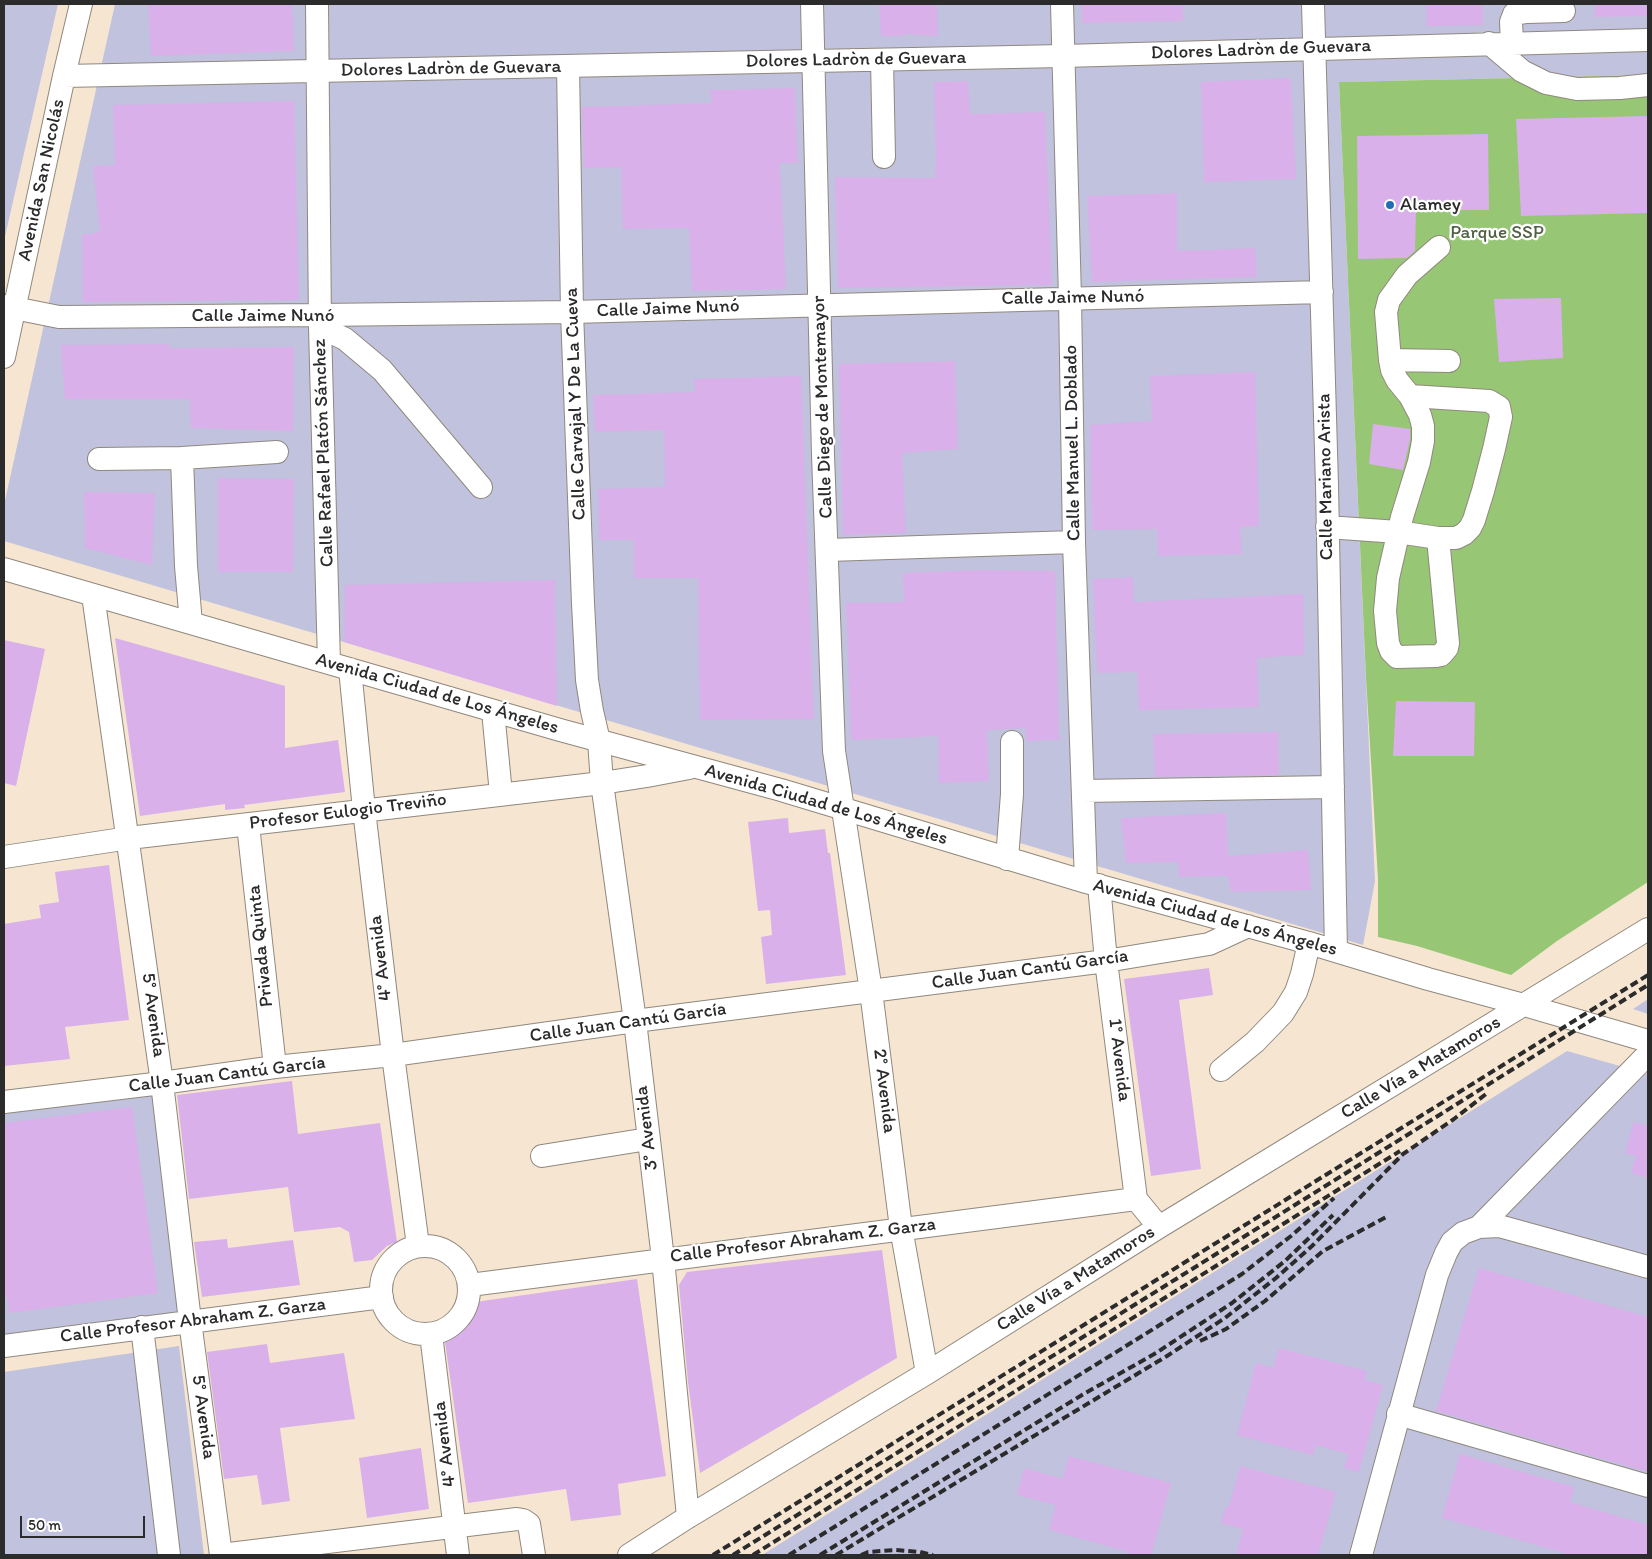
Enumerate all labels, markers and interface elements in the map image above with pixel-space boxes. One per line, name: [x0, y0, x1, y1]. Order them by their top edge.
street label: Dolores Ladròn de Guevara: [1150, 35, 1372, 65]
street label: Dolores Ladròn de Guevara: [746, 47, 966, 73]
street label: Dolores Ladròn de Guevara: [341, 56, 561, 82]
street label: Avenida San Nicolás: [14, 97, 70, 263]
place label: Alamey: [1400, 194, 1461, 216]
marker: Alamey: [1384, 199, 1396, 211]
park label: Parque SSP: [1450, 222, 1544, 244]
street label: Calle Jaime Nunó: [1001, 285, 1145, 311]
street label: Calle Carvajal Y De La Cueva: [561, 287, 591, 521]
street label: Calle Jaime Nunó: [596, 295, 740, 323]
street label: Calle Diego de Montemayor: [808, 295, 838, 519]
street label: Calle Jaime Nunó: [191, 305, 335, 327]
street label: Calle Rafael Platón Sánchez: [309, 338, 339, 568]
street label: Calle Manuel L. Doblado: [1060, 345, 1086, 541]
street label: Calle Mariano Arista: [1313, 393, 1339, 561]
street label: Avenida Ciudad de Los Ángeles: [313, 648, 561, 740]
street label: Avenida Ciudad de Los Ángeles: [702, 759, 950, 851]
street label: Profesor Eulogio Treviño: [248, 789, 448, 835]
street label: Avenida Ciudad de Los Ángeles: [1090, 874, 1340, 962]
street label: Privada Quinta: [243, 884, 279, 1008]
street label: 4° Avenida: [364, 914, 398, 1002]
street label: Calle Juan Cantú García: [930, 945, 1130, 995]
street label: 5° Avenida: [136, 971, 170, 1059]
street label: Calle Juan Cantú García: [528, 998, 728, 1048]
street label: Calle Vía a Matamoros: [1337, 1011, 1505, 1125]
street label: 1° Avenida: [1103, 1017, 1135, 1103]
street label: 2° Avenida: [868, 1048, 900, 1134]
street label: Calle Juan Cantú García: [127, 1052, 327, 1098]
street label: 3° Avenida: [630, 1084, 664, 1172]
street label: Calle Profesor Abraham Z. Garza: [669, 1213, 937, 1269]
street label: Calle Vía a Matamoros: [993, 1221, 1159, 1337]
street label: Calle Profesor Abraham Z. Garza: [59, 1293, 327, 1349]
street label: 5° Avenida: [186, 1373, 220, 1461]
street label: 4° Avenida: [428, 1400, 462, 1488]
scale bar: [22, 1506, 148, 1538]
text: 50 m: [28, 1516, 61, 1534]

